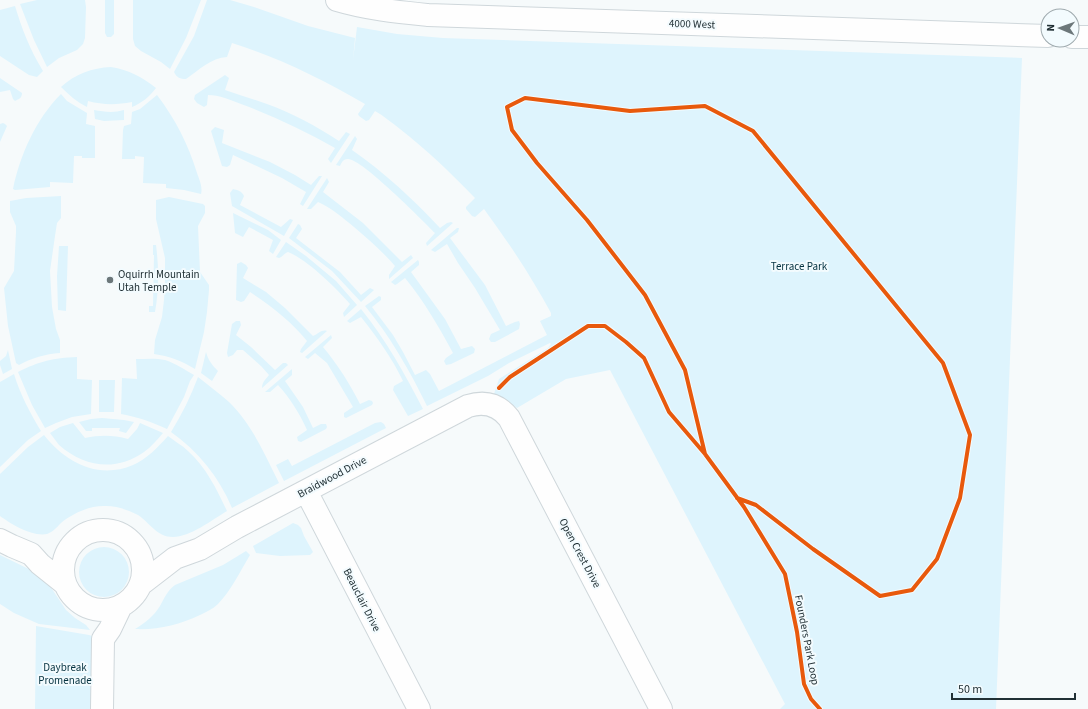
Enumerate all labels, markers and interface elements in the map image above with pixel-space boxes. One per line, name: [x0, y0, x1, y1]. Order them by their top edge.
north arrow: [1040, 8, 1080, 48]
street label: 4000 West: [669, 16, 716, 32]
text: N: [1043, 24, 1058, 32]
park label: Terrace Park: [771, 259, 828, 274]
place label: Oquirrh Mountain Utah Temple: [118, 267, 200, 295]
marker: Oquirrh Mountain Utah Temple: [105, 275, 115, 285]
street label: Braidwood Drive: [295, 452, 370, 502]
street label: Open Crest Drive: [555, 516, 605, 591]
street label: Beauclair Drive: [340, 566, 385, 635]
street label: Founders Park Loop: [791, 594, 823, 686]
park label: Daybreak Promenade: [38, 660, 92, 688]
scale bar: [952, 675, 1075, 701]
text: 50 m: [958, 681, 982, 698]

